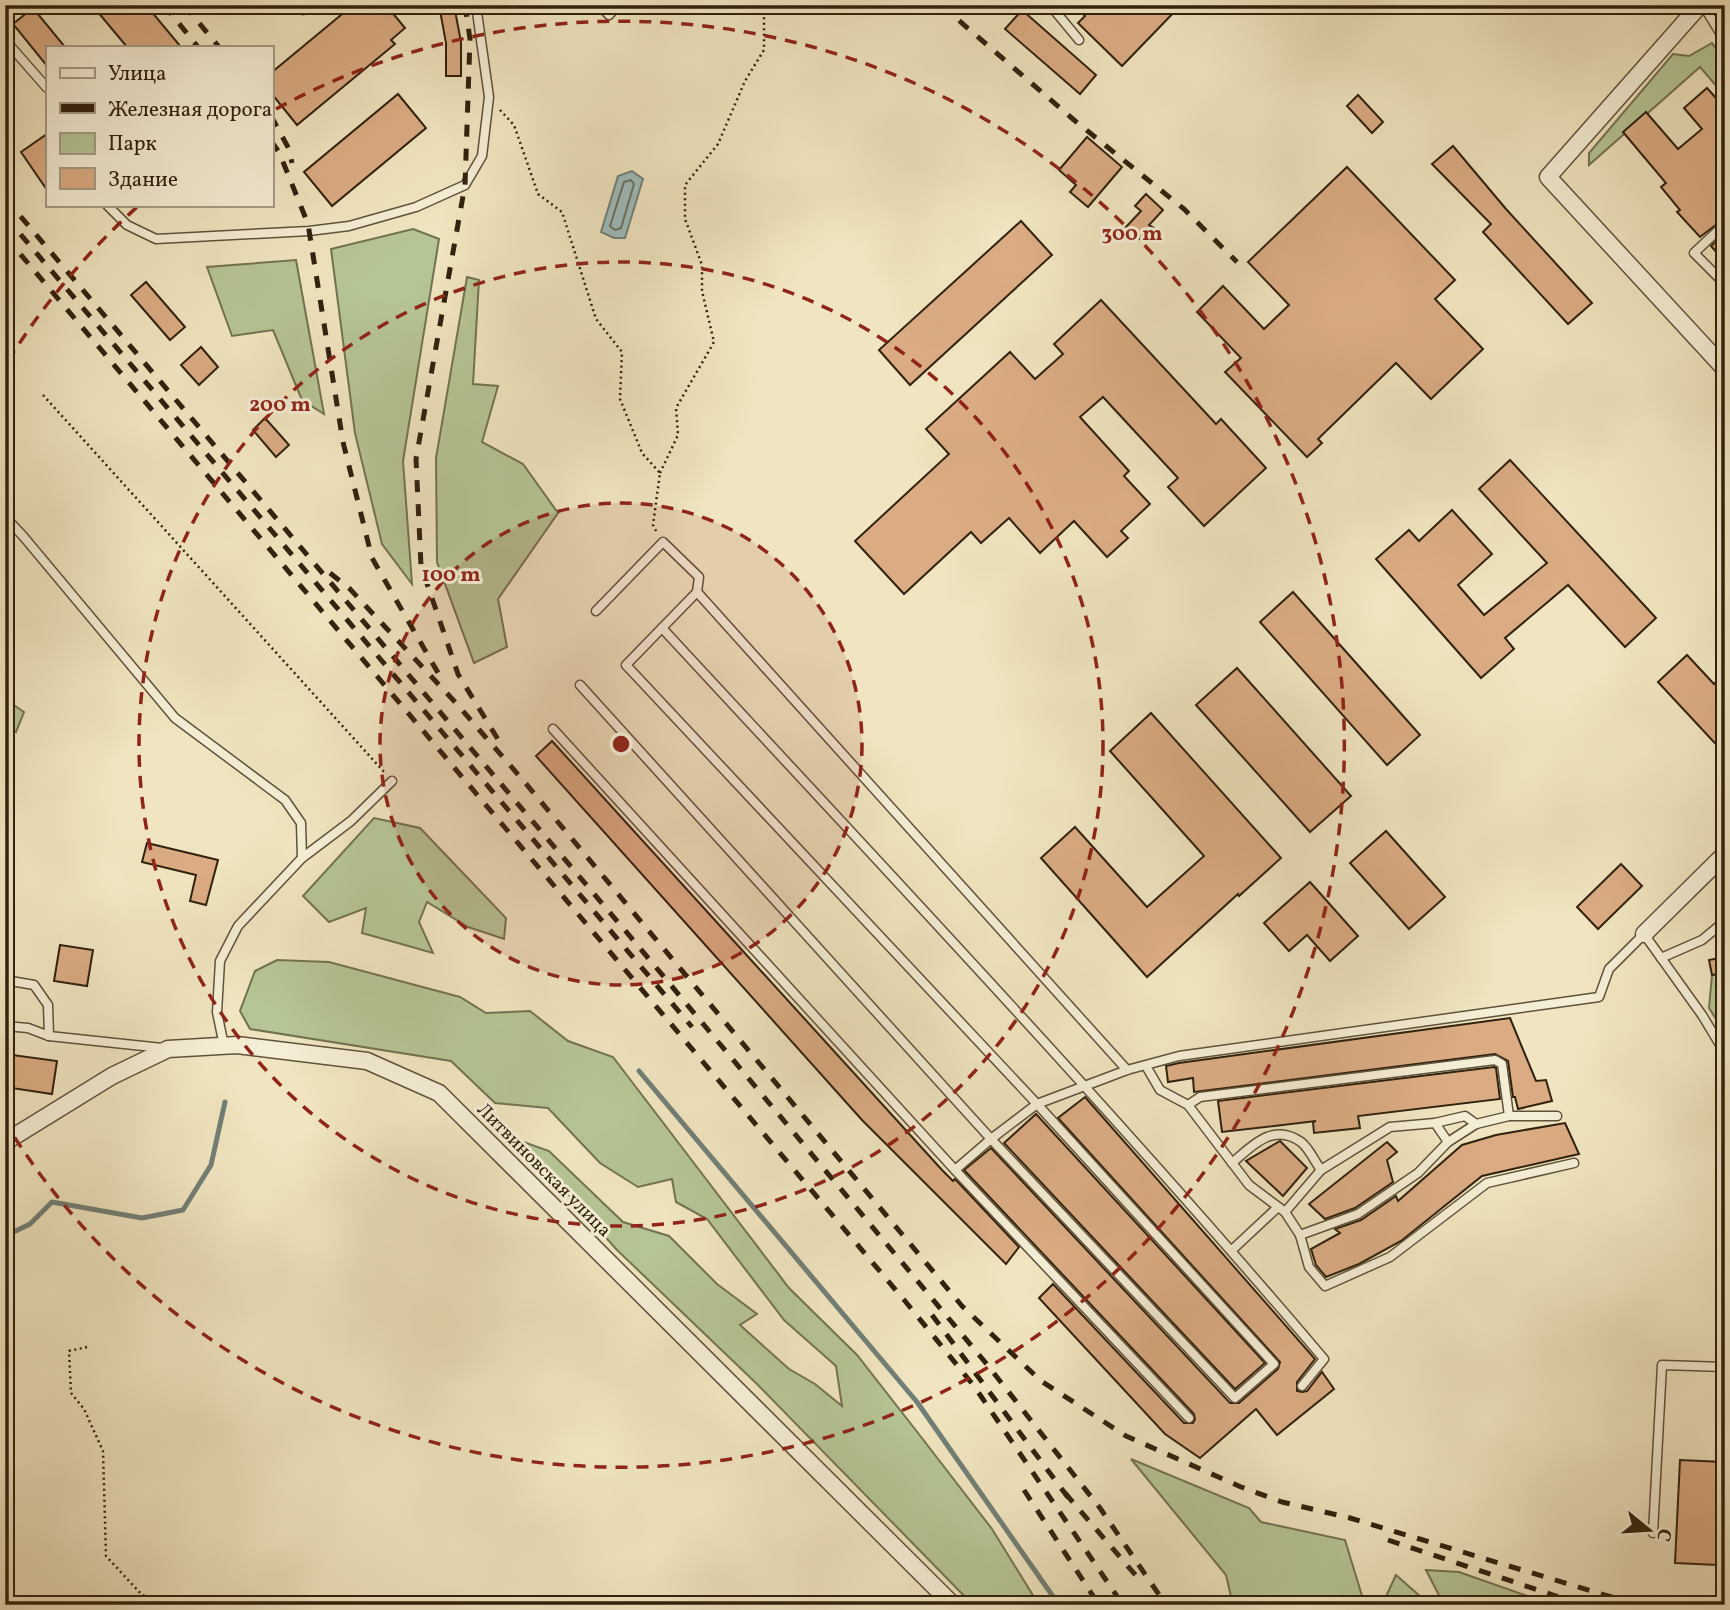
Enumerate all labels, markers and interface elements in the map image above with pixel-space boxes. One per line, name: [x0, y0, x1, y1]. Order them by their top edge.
legend: [46, 46, 273, 206]
text: Улица: [108, 60, 166, 89]
text: Железная дорога: [108, 96, 272, 125]
text: Парк: [108, 130, 157, 159]
text: Здание: [108, 166, 178, 195]
text: 300 m: [1102, 220, 1162, 249]
text: 200 m: [249, 391, 311, 420]
text: 100 m: [421, 561, 481, 590]
centre of rings: [609, 732, 633, 756]
street label: Литвиновская улица: [471, 1097, 617, 1243]
north arrow: [1614, 1494, 1684, 1564]
text: С: [1649, 1525, 1678, 1544]

